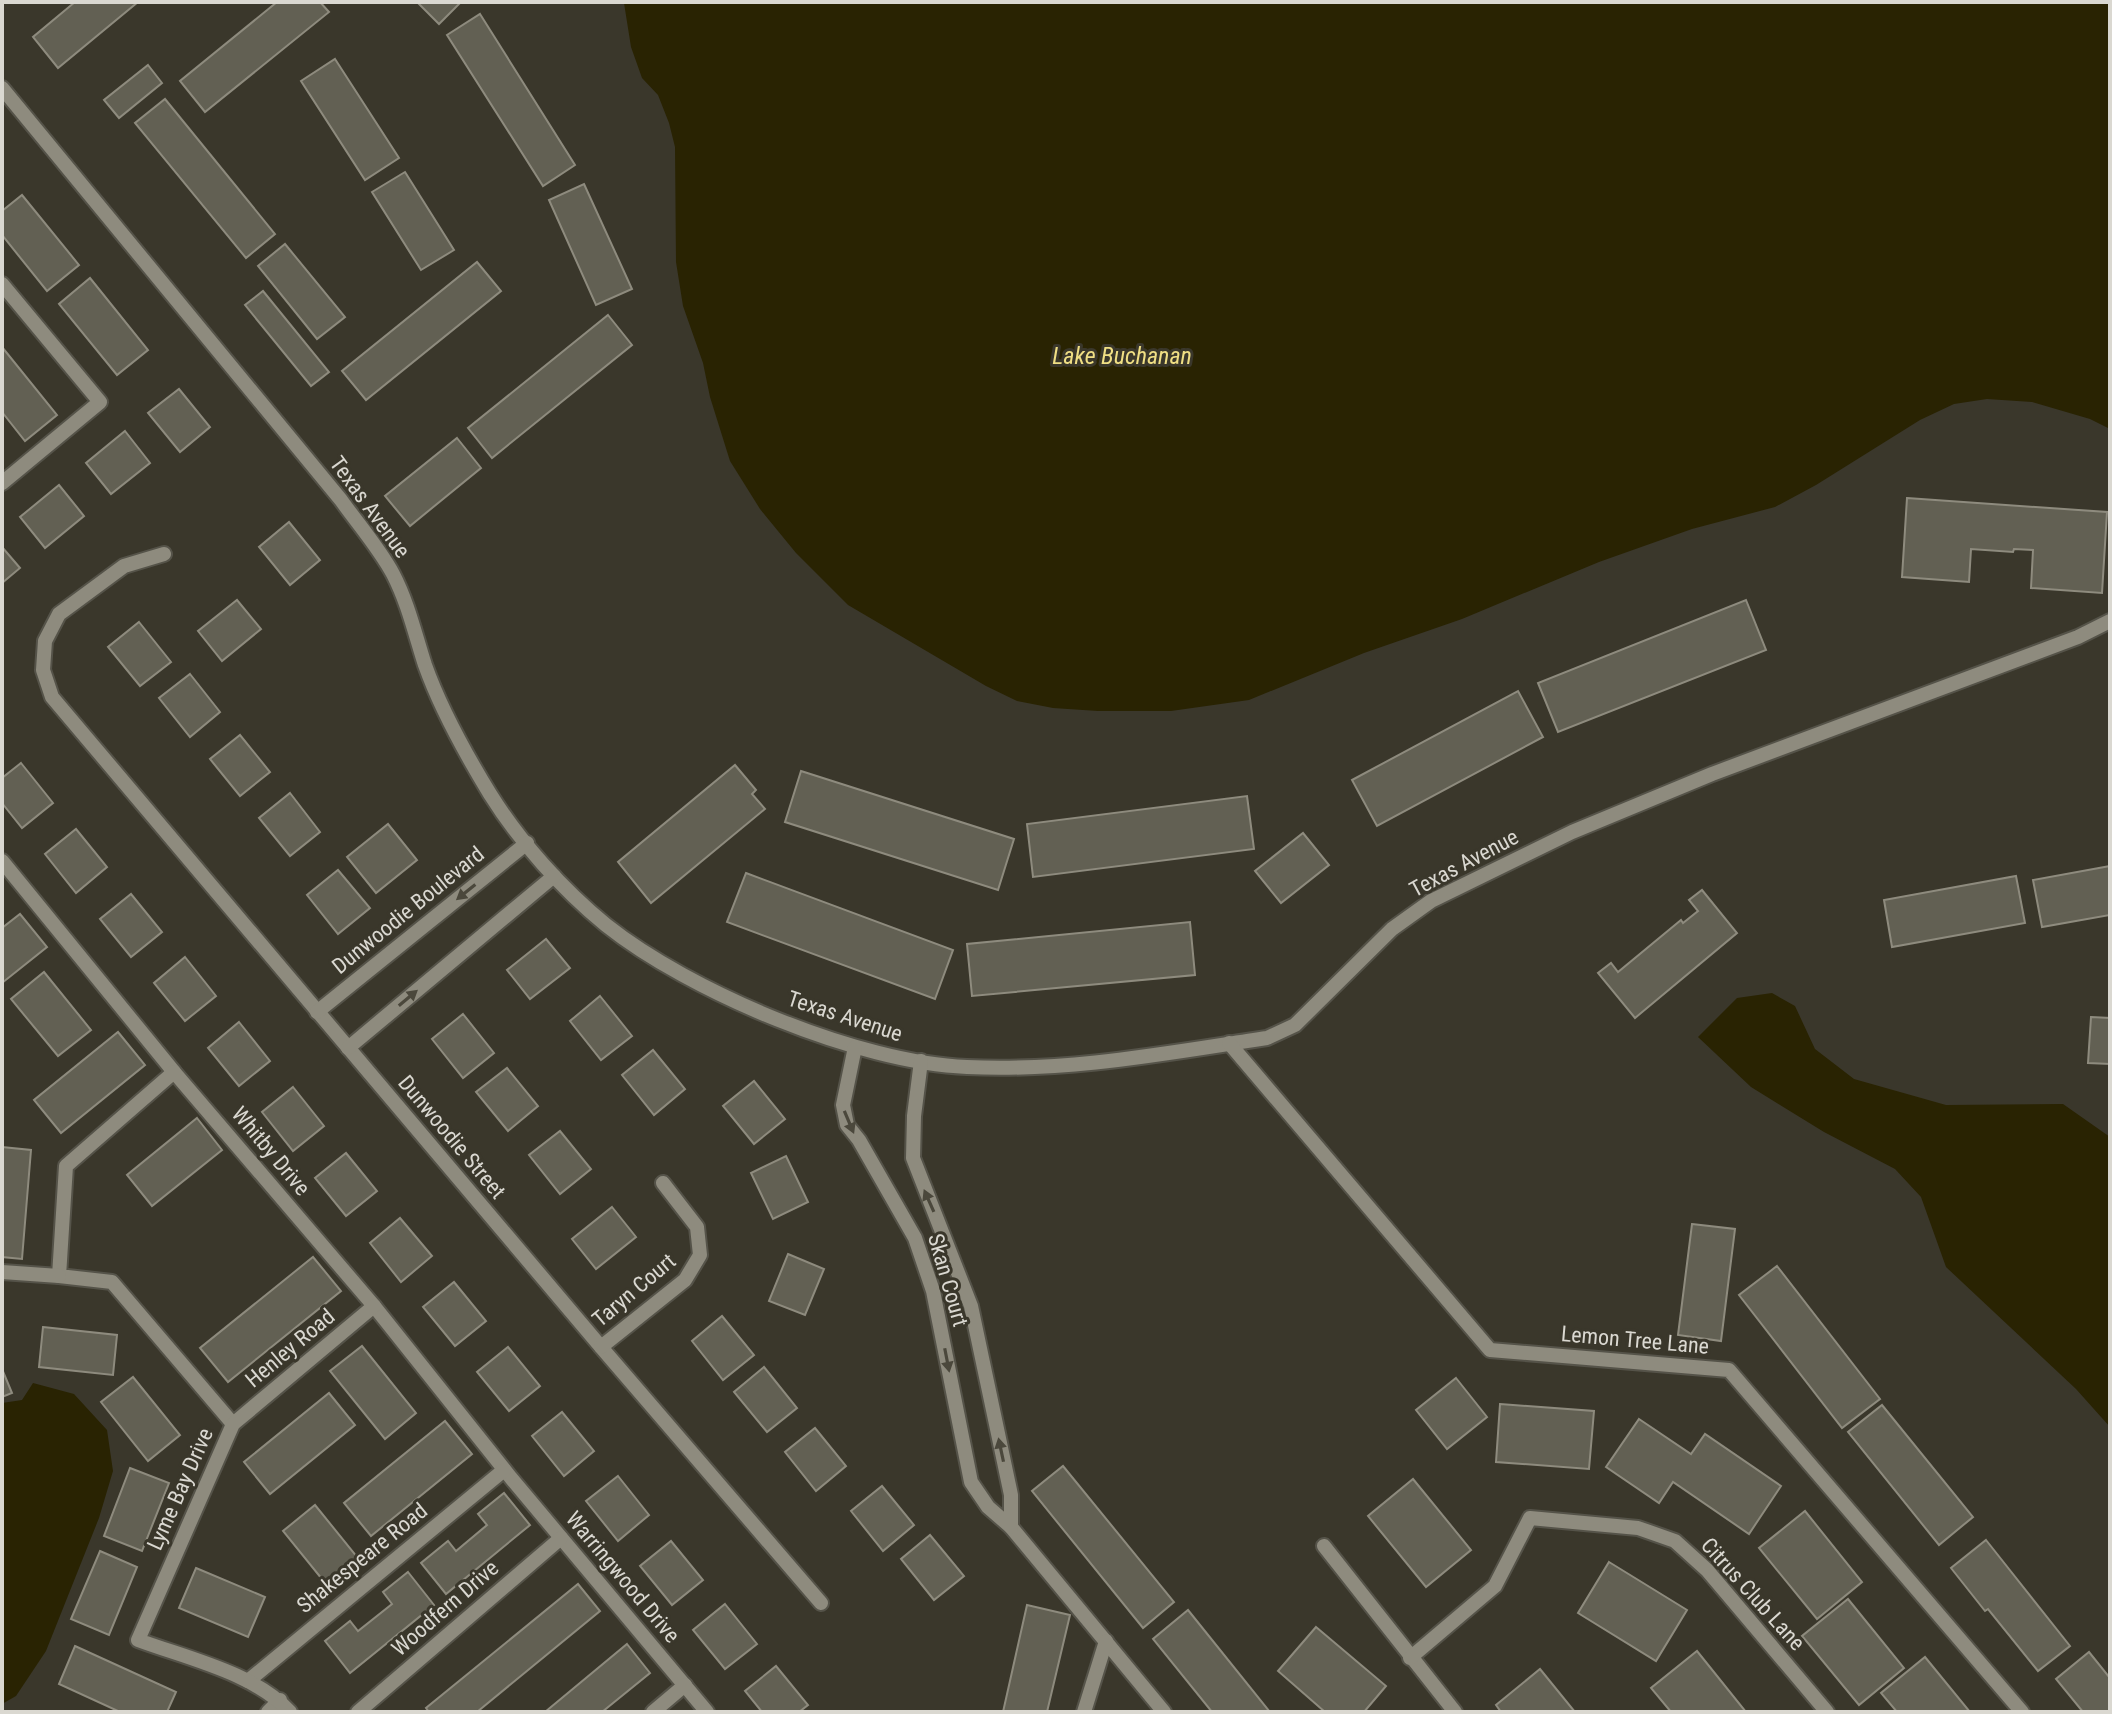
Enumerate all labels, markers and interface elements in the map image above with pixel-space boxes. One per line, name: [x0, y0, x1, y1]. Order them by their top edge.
water label: Lake Buchanan: [1052, 342, 1192, 370]
street label: Texas Avenue: [325, 451, 415, 563]
street label: Texas Avenue: [1405, 824, 1523, 902]
street label: Dunwoodie Boulevard: [327, 841, 489, 979]
one-way arrow: [457, 883, 477, 900]
street label: Texas Avenue: [784, 986, 906, 1046]
one-way arrow: [398, 990, 418, 1007]
street label: Dunwoodie Street: [393, 1070, 511, 1204]
street label: Whitby Drive: [227, 1102, 315, 1200]
one-way arrow: [843, 1111, 856, 1134]
one-way arrow: [923, 1189, 936, 1213]
street label: Skan Court: [923, 1231, 973, 1329]
street label: Taryn Court: [587, 1248, 681, 1332]
street label: Henley Road: [241, 1304, 339, 1392]
street label: Lemon Tree Lane: [1560, 1321, 1710, 1359]
one-way arrow: [941, 1348, 953, 1373]
street label: Lyme Bay Drive: [142, 1424, 218, 1554]
one-way arrow: [994, 1437, 1007, 1462]
street label: Shakespeare Road: [292, 1498, 432, 1618]
street label: Warringwood Drive: [561, 1506, 685, 1648]
street label: Citrus Club Lane: [1696, 1533, 1810, 1655]
street label: Woodfern Drive: [387, 1555, 503, 1661]

